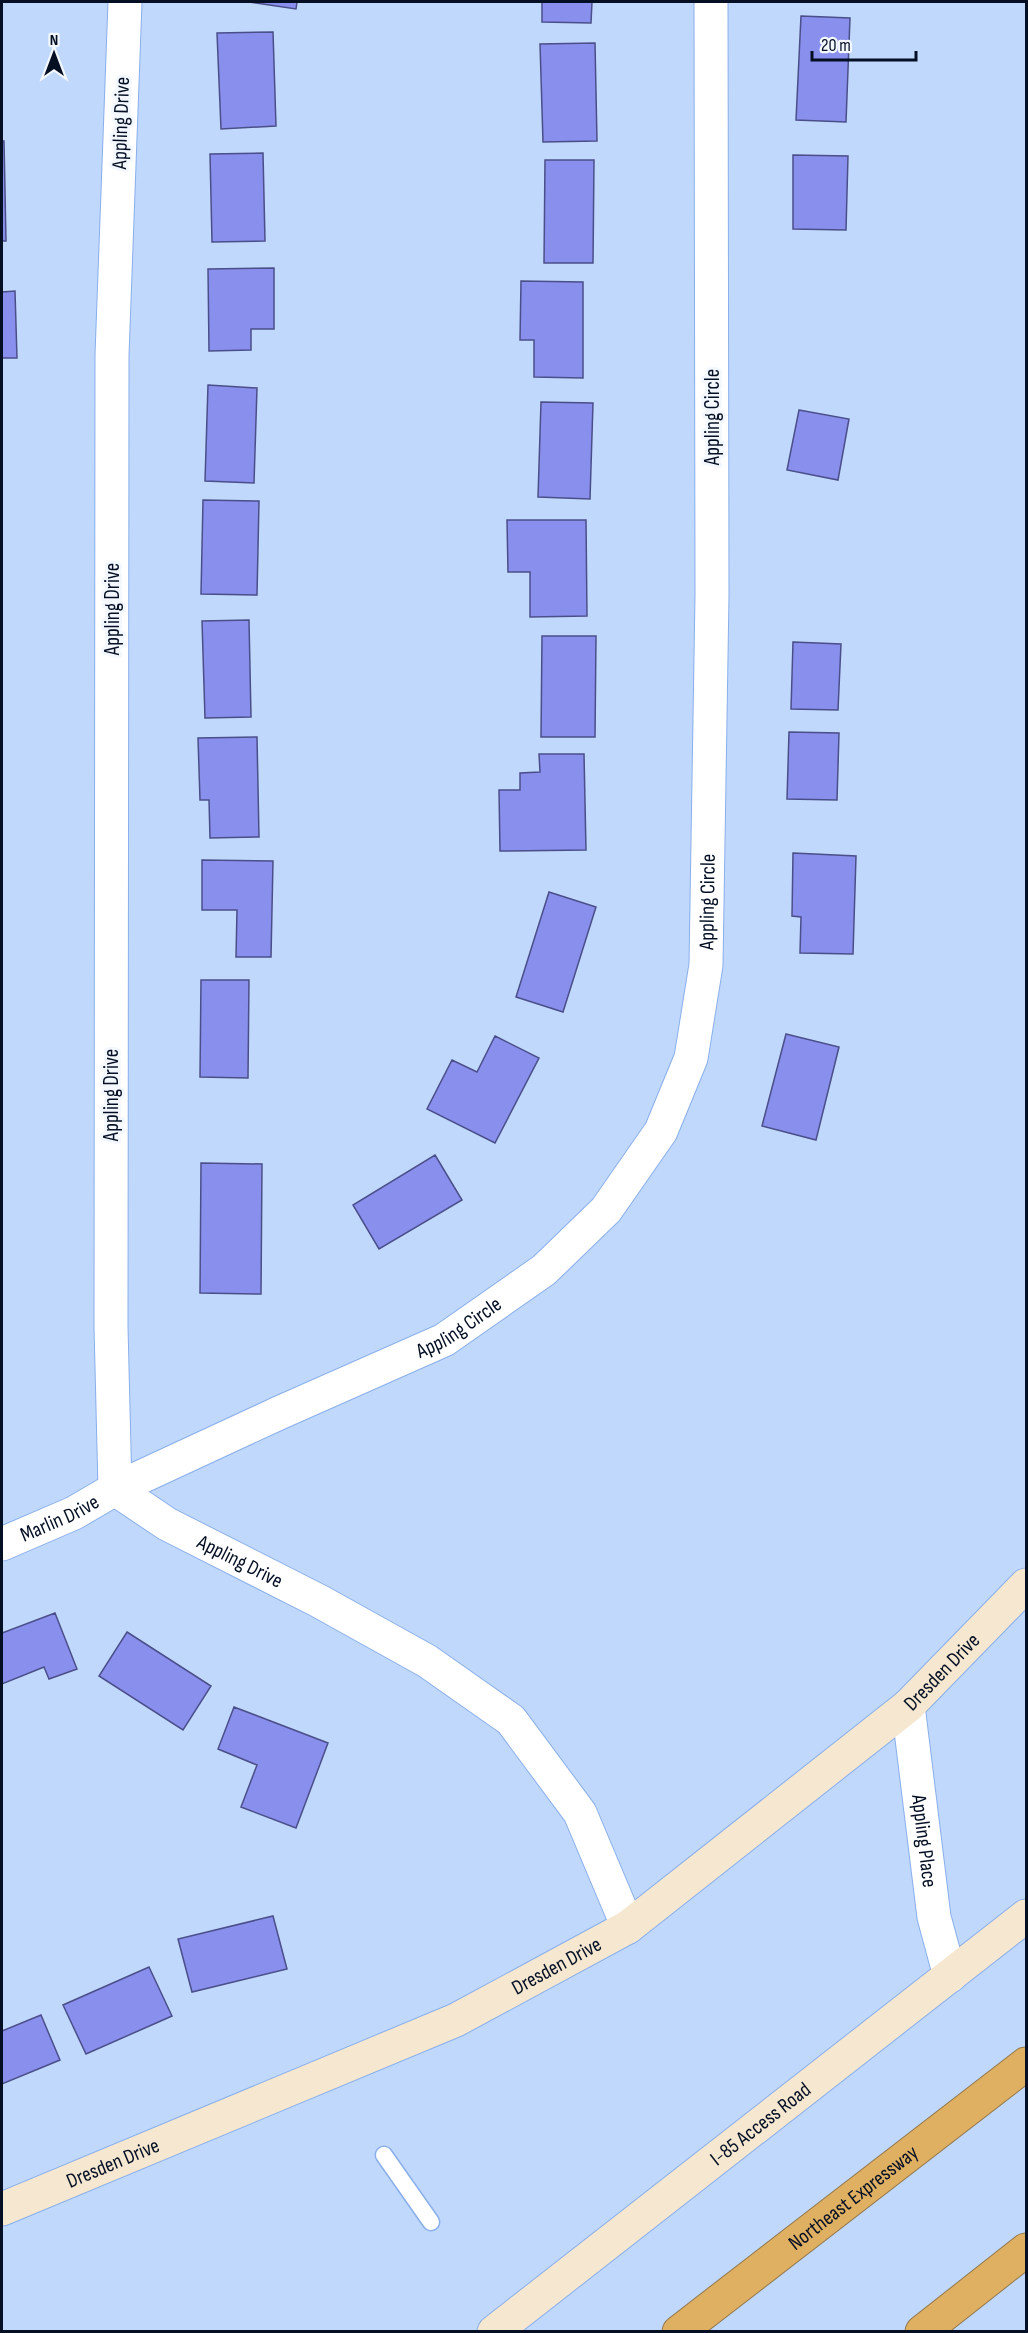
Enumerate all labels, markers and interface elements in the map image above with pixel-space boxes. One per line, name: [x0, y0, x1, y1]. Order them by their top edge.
north arrow: [24, 24, 84, 84]
scale bar: [812, 24, 916, 62]
text: N: [50, 31, 58, 50]
text: 20 m: [821, 35, 851, 56]
street label: Appling Drive: [107, 76, 135, 171]
street label: Appling Circle: [700, 369, 725, 466]
street label: Appling Drive: [100, 563, 125, 656]
street label: Appling Circle: [694, 853, 720, 951]
street label: Appling Drive: [99, 1049, 124, 1142]
street label: Appling Circle: [411, 1291, 506, 1364]
street label: Marlin Drive: [16, 1489, 103, 1547]
street label: Appling Drive: [192, 1529, 287, 1593]
street label: Dresden Drive: [898, 1628, 985, 1716]
street label: Appling Place: [906, 1792, 943, 1889]
street label: Dresden Drive: [507, 1931, 606, 2000]
street label: I-85 Access Road: [705, 2077, 815, 2171]
street label: Dresden Drive: [63, 2132, 163, 2193]
street label: Northeast Expressway: [783, 2140, 923, 2255]

